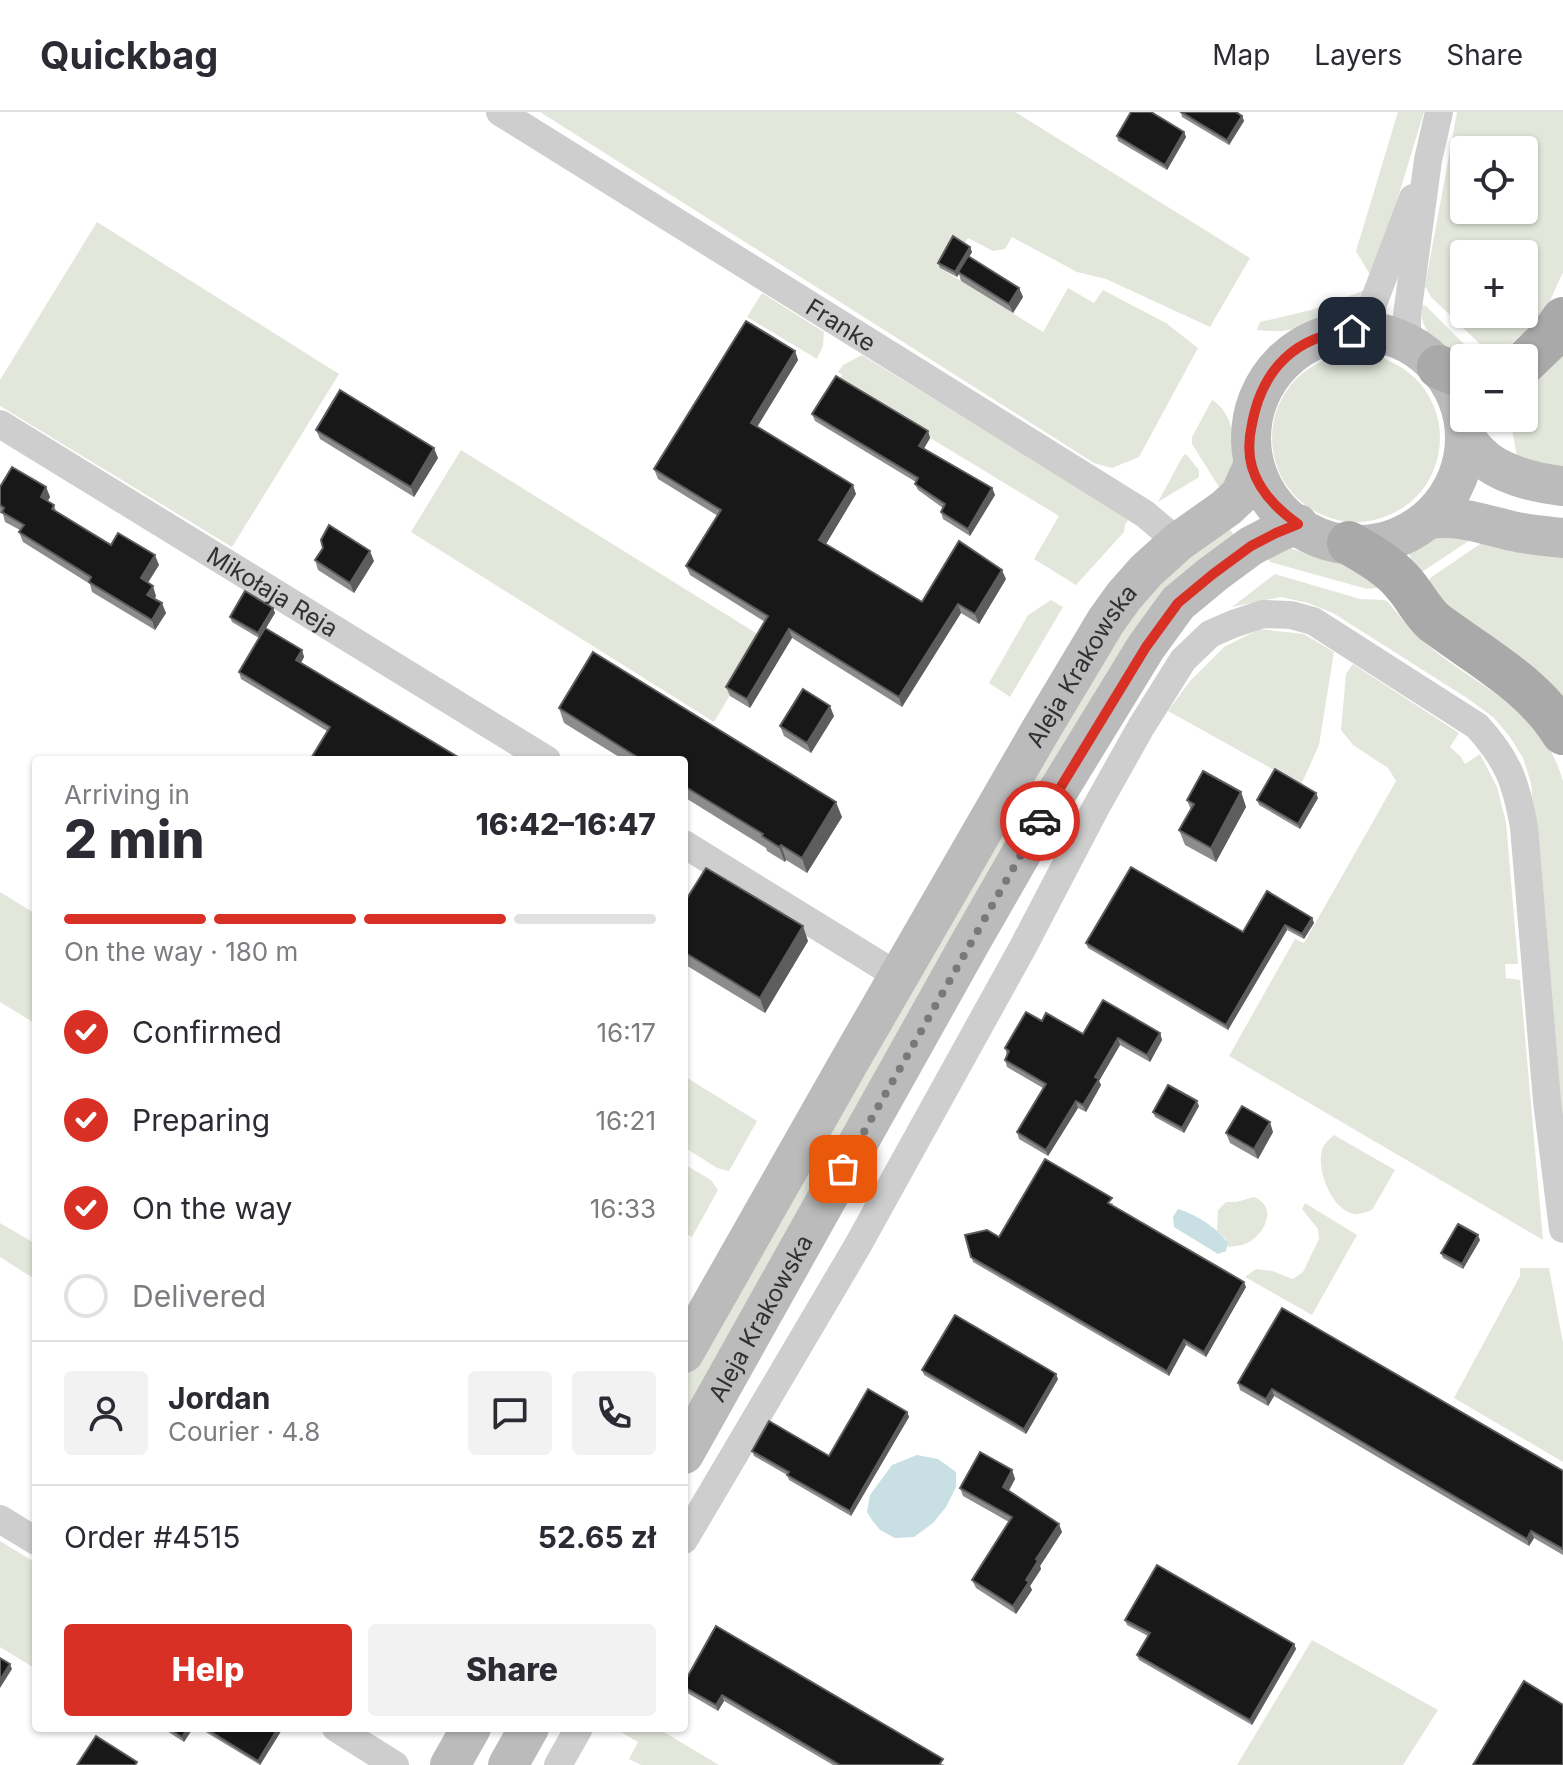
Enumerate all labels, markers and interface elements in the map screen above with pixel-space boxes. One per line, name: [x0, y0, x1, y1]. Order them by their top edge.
text: Quickbag: [40, 32, 218, 78]
text: Map: [1212, 38, 1270, 72]
text: Layers: [1314, 38, 1402, 72]
text: Share: [1446, 38, 1523, 72]
map controls: [1450, 136, 1538, 432]
button: locate: [1450, 136, 1538, 224]
button: +: [1450, 240, 1538, 328]
street label: Franke: [801, 292, 881, 357]
pin: [1318, 297, 1386, 365]
icon: home: [1330, 309, 1374, 353]
button: −: [1450, 344, 1538, 432]
street label: Mikołaja Reja: [202, 540, 343, 643]
street label: Aleja Krakowska: [1020, 578, 1143, 752]
text: Arriving in: [64, 779, 190, 810]
courier: [1000, 781, 1080, 861]
icon: car: [1018, 799, 1062, 843]
text: 16:42–16:47: [476, 806, 656, 842]
text: 2 min: [64, 808, 205, 871]
text: On the way · 180 m: [64, 936, 298, 967]
icon: check: [64, 1010, 108, 1054]
text: Confirmed: [132, 1014, 282, 1050]
text: 16:17: [597, 1017, 656, 1048]
icon: check: [64, 1098, 108, 1142]
text: Preparing: [132, 1102, 270, 1138]
text: 16:21: [595, 1105, 656, 1136]
pin: [809, 1135, 877, 1203]
icon: bag: [821, 1147, 865, 1191]
icon: check: [64, 1186, 108, 1230]
text: On the way: [132, 1190, 292, 1226]
text: 16:33: [590, 1193, 656, 1224]
street label: Aleja Krakowska: [702, 1229, 818, 1406]
text: Delivered: [132, 1278, 266, 1314]
button: person: [64, 1371, 148, 1455]
button: chat: [468, 1371, 552, 1455]
button: phone: [572, 1371, 656, 1455]
text: Jordan: [168, 1380, 270, 1416]
text: Courier · 4.8: [168, 1416, 320, 1447]
text: Order #4515: [64, 1519, 240, 1555]
text: 52.65 zł: [538, 1519, 656, 1555]
button: Help: [64, 1624, 352, 1716]
button: Share: [368, 1624, 656, 1716]

